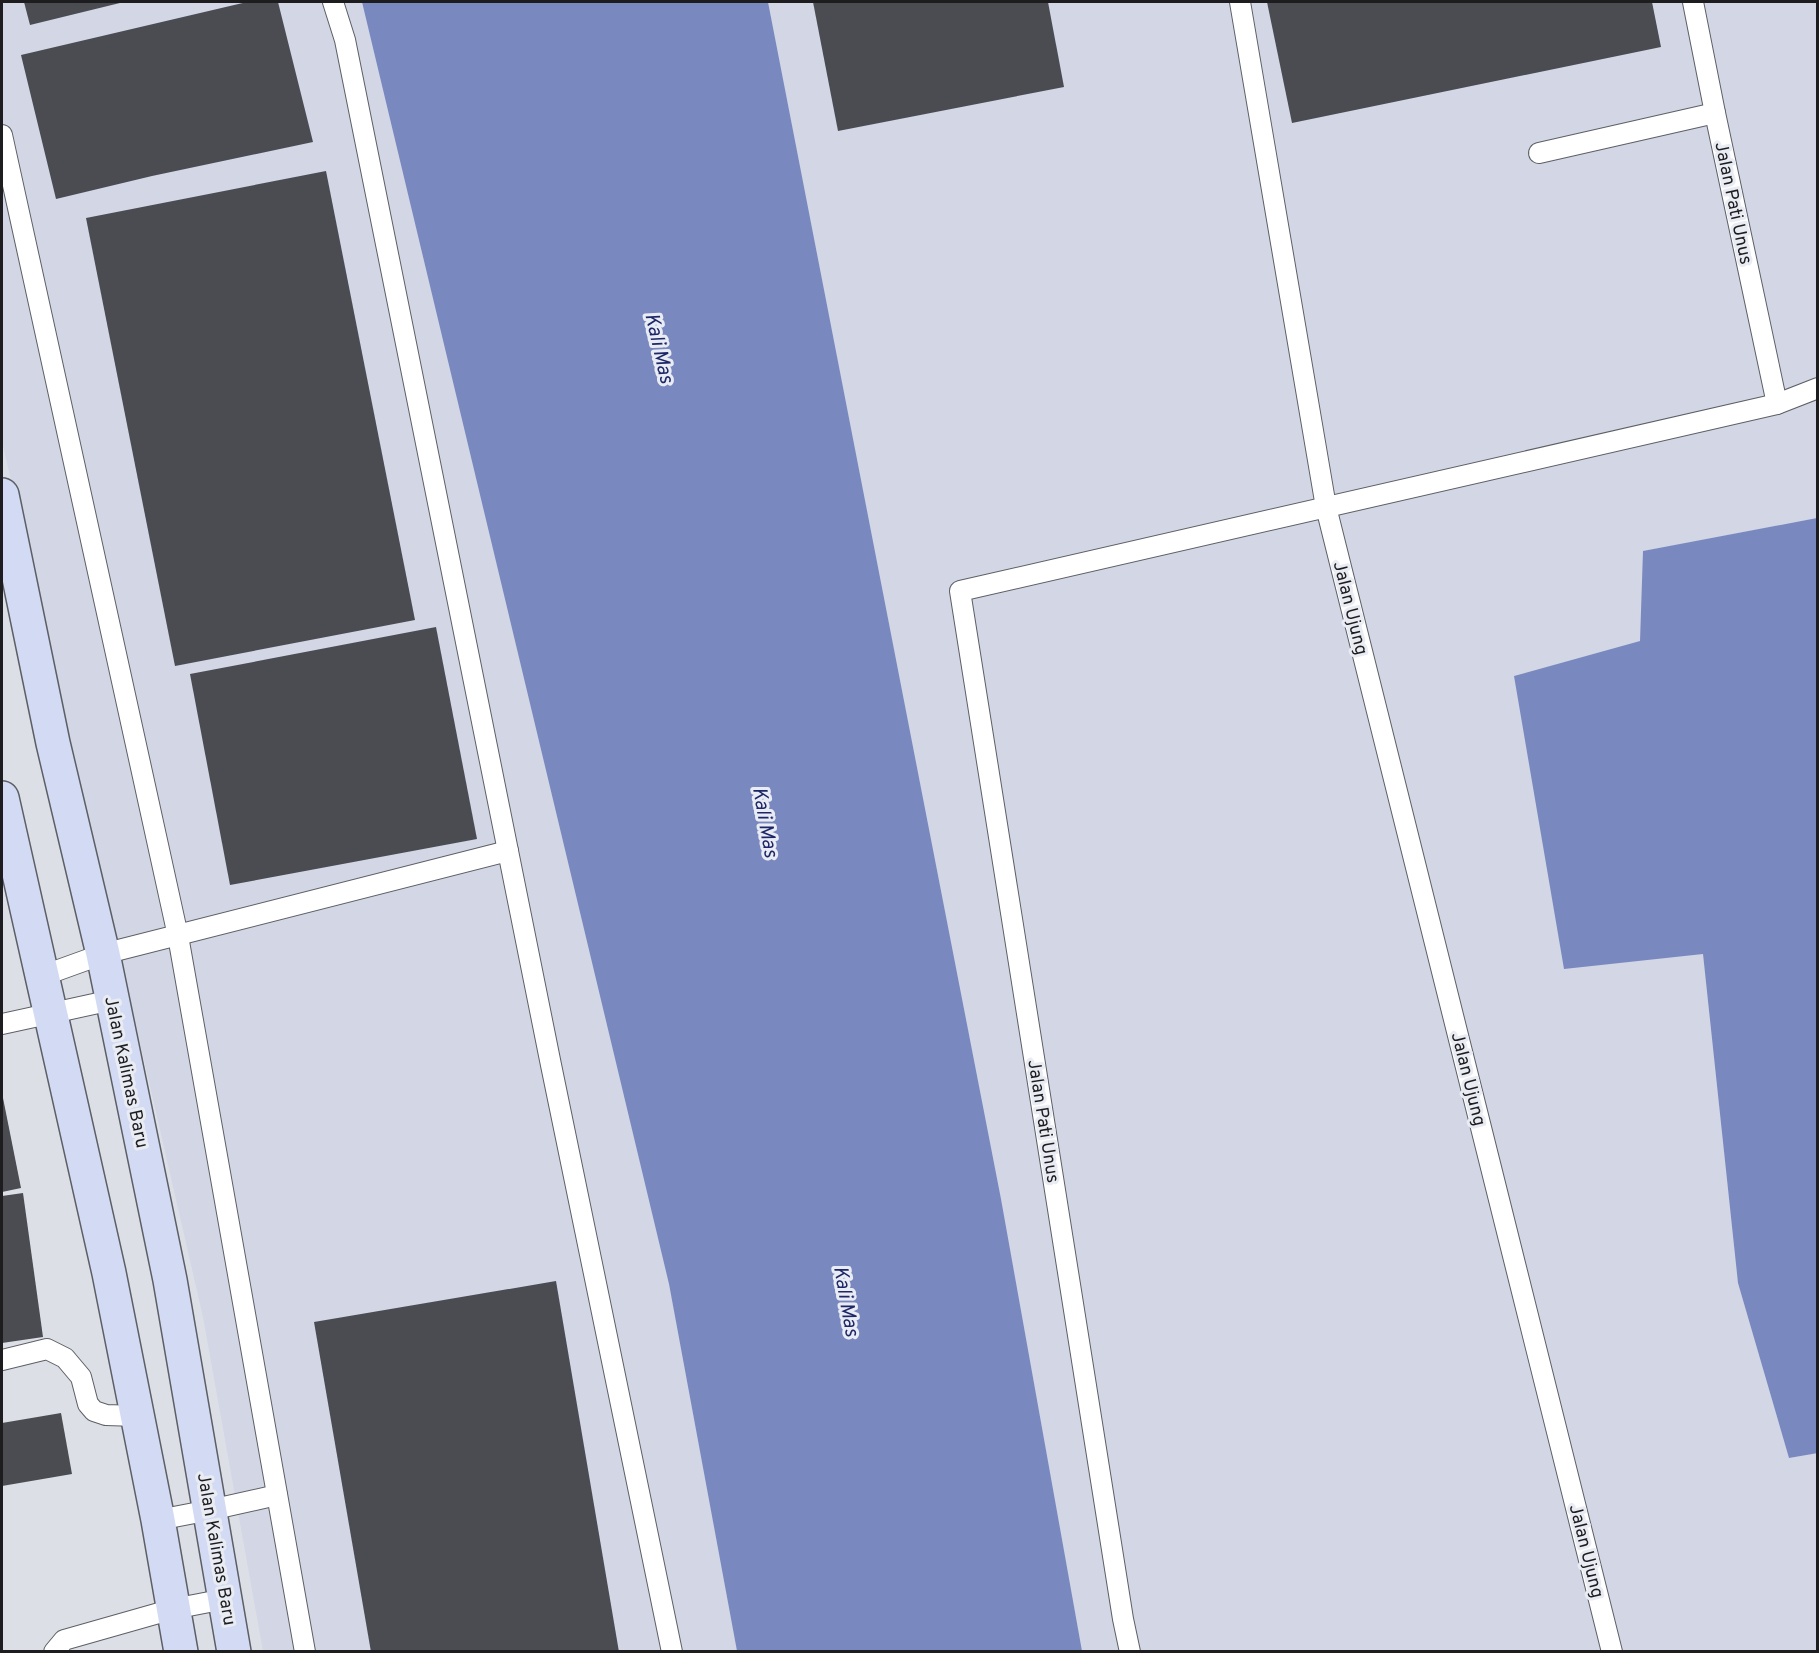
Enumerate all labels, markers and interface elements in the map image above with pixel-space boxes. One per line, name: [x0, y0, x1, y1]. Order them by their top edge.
street label: Jalan Pati Unus: [1708, 140, 1757, 267]
water label: Kali Mas: [637, 311, 679, 387]
street label: Jalan Ujung: [1327, 559, 1372, 658]
water label: Kali Mas: [745, 785, 783, 861]
street label: Jalan Kalimas Baru: [98, 994, 153, 1150]
street label: Jalan Ujung: [1445, 1030, 1490, 1129]
street label: Jalan Pati Unus: [1021, 1058, 1064, 1185]
water label: Kali Mas: [826, 1264, 864, 1340]
street label: Jalan Kalimas Baru: [191, 1471, 240, 1627]
street label: Jalan Ujung: [1563, 1502, 1608, 1601]

